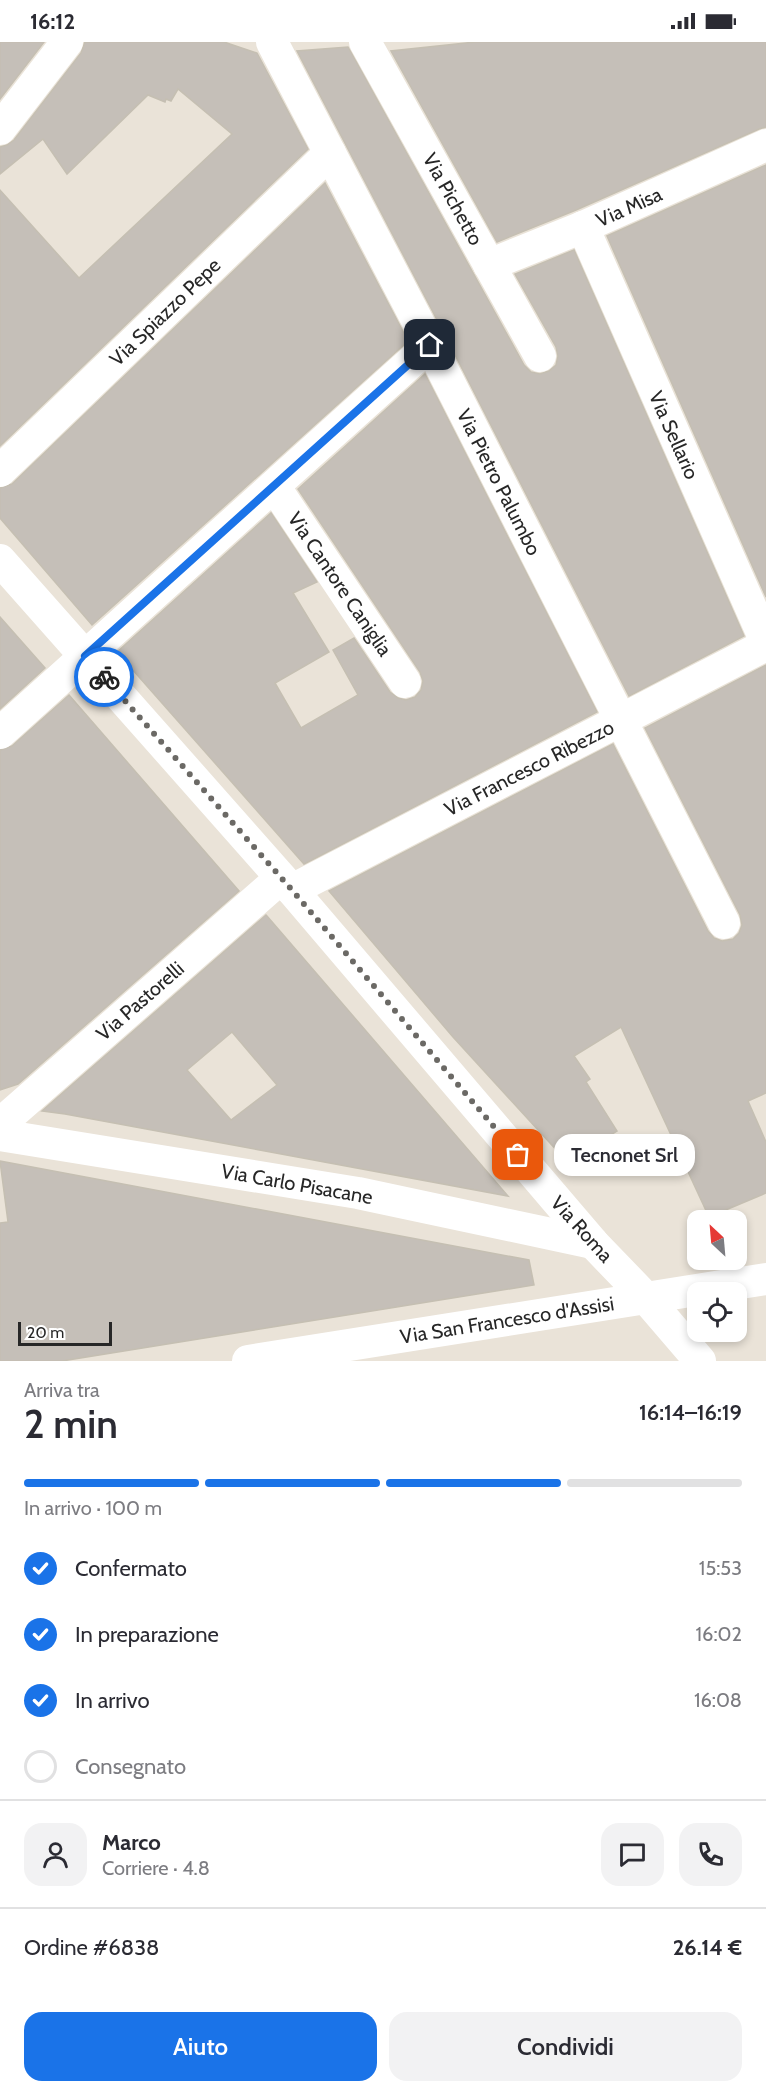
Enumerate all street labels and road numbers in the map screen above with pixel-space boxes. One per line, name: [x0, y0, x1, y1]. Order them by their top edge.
street label: Via Pichetto: [418, 149, 488, 249]
street label: Via Misa: [592, 182, 666, 232]
street label: Via Spiazzo Pepe: [105, 253, 225, 371]
street label: Via Sellario: [644, 387, 704, 483]
street label: Via Pietro Palumbo: [452, 405, 546, 559]
street label: Via Cantore Caniglia: [283, 507, 397, 661]
street label: Via Francesco Ribezzo: [440, 715, 618, 821]
street label: Via Pastorelli: [91, 956, 189, 1046]
street label: Via Carlo Pisacane: [219, 1159, 375, 1209]
street label: Via Roma: [546, 1191, 618, 1268]
street label: Via San Francesco d'Assisi: [398, 1291, 616, 1349]

